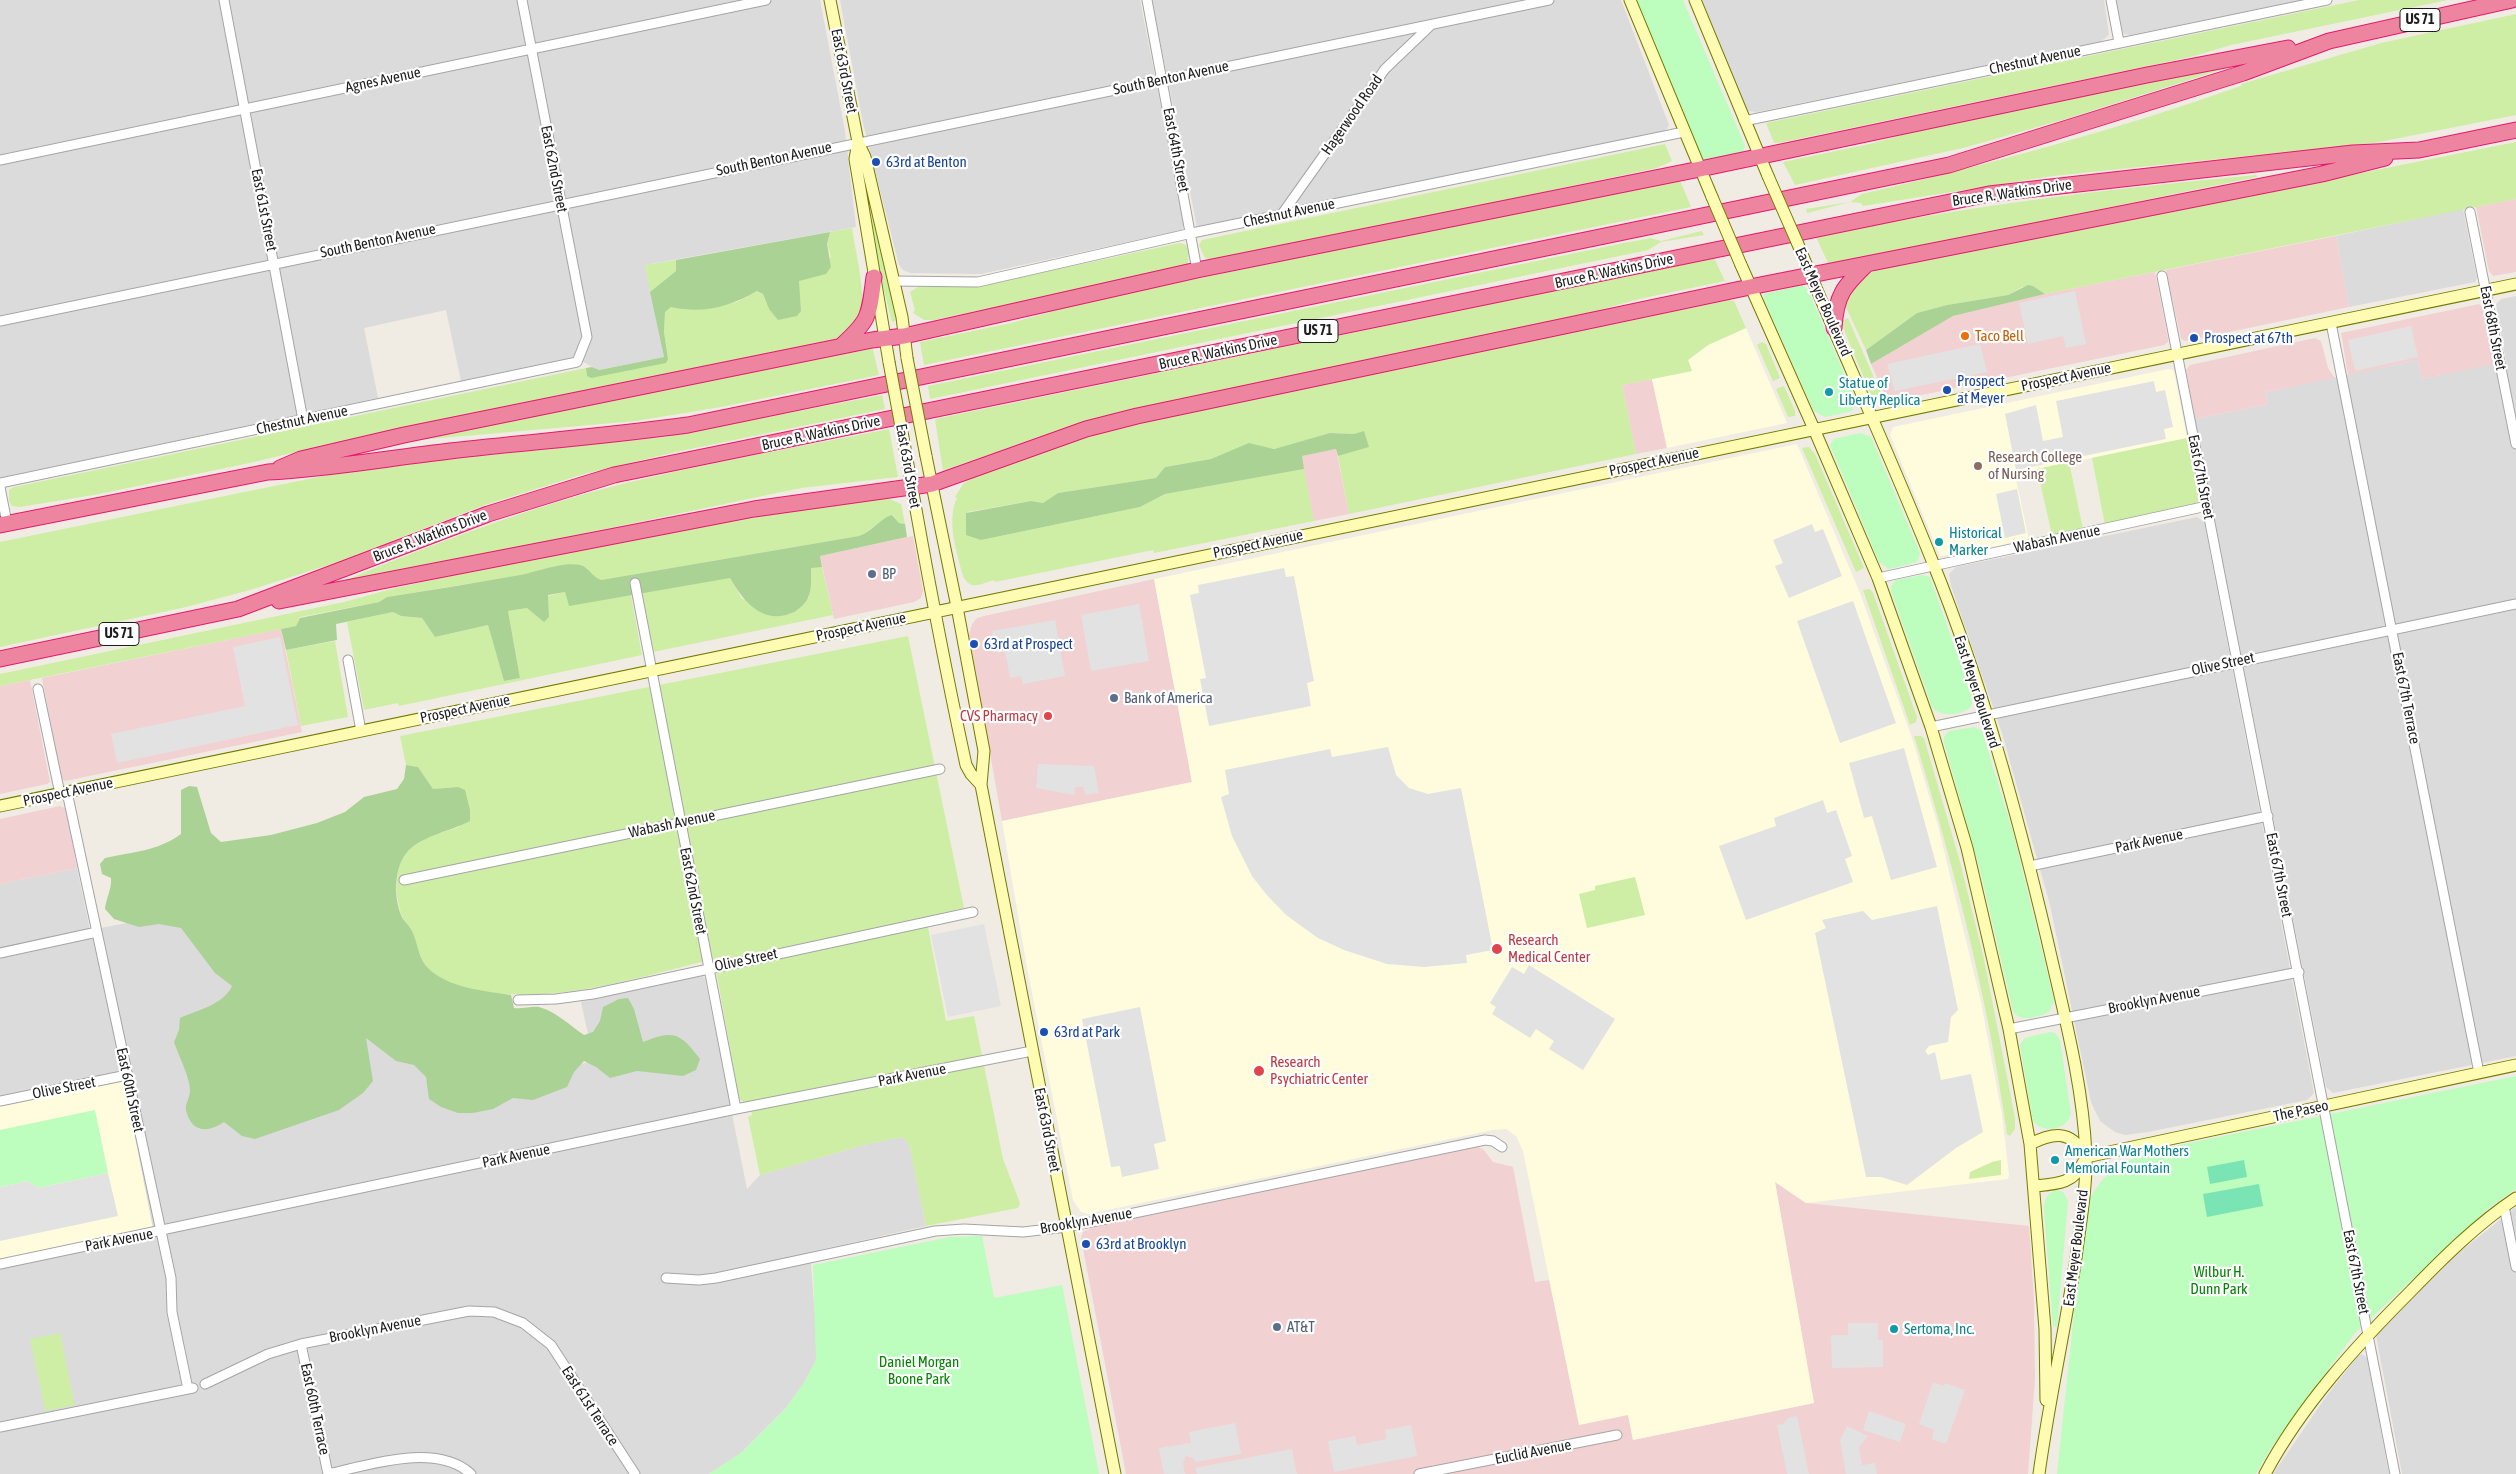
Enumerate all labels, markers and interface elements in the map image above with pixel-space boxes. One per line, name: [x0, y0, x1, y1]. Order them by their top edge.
road number: US 71: [2400, 8, 2440, 32]
street label: East 63rd Street: [827, 27, 861, 115]
street label: Chestnut Avenue: [1988, 42, 2082, 78]
street label: South Benton Avenue: [1112, 57, 1230, 99]
street label: Agnes Avenue: [344, 63, 422, 97]
street label: Hagerwood Road: [1318, 71, 1386, 159]
street label: East 64th Street: [1159, 106, 1193, 194]
street label: East 62nd Street: [537, 124, 571, 214]
street label: South Benton Avenue: [715, 138, 833, 180]
place label: 63rd at Benton: [886, 153, 967, 171]
marker: 63rd at Benton: [870, 156, 882, 168]
street label: East 61st Street: [247, 167, 281, 253]
street label: Bruce R. Watkins Drive: [1951, 176, 2073, 210]
street label: Chestnut Avenue: [1242, 195, 1336, 231]
street label: South Benton Avenue: [319, 220, 437, 262]
street label: East Meyer Boulevard: [1791, 245, 1855, 359]
street label: Bruce R. Watkins Drive: [1553, 250, 1675, 292]
street label: East 68th Street: [2476, 284, 2510, 372]
road number: US 71: [1298, 320, 1338, 342]
place label: Taco Bell: [1975, 327, 2024, 345]
place label: Prospect at 67th: [2204, 329, 2293, 347]
marker: Taco Bell: [1959, 330, 1971, 342]
street label: Bruce R. Watkins Drive: [1157, 331, 1279, 373]
marker: Prospect at 67th: [2188, 332, 2200, 344]
street label: Prospect Avenue: [2019, 359, 2113, 395]
place label: Prospect at Meyer: [1957, 372, 2005, 407]
place label: Statue of Liberty Replica: [1839, 374, 1920, 409]
marker: Prospect at Meyer: [1941, 384, 1953, 396]
marker: Statue of Liberty Replica: [1823, 386, 1835, 398]
street label: Chestnut Avenue: [255, 402, 349, 438]
street label: Bruce R. Watkins Drive: [760, 412, 882, 454]
street label: East 63rd Street: [892, 422, 924, 510]
street label: East 67th Street: [2184, 433, 2218, 521]
street label: Prospect Avenue: [1607, 444, 1701, 480]
place label: Research College of Nursing: [1988, 448, 2082, 483]
marker: Research College of Nursing: [1972, 460, 1984, 472]
street label: Bruce R. Watkins Drive: [371, 506, 489, 566]
street label: Wabash Avenue: [2012, 521, 2102, 557]
place label: Historical Marker: [1949, 524, 2002, 559]
street label: Prospect Avenue: [1211, 526, 1305, 562]
marker: Historical Marker: [1933, 536, 1945, 548]
place label: BP: [882, 565, 896, 583]
marker: BP: [866, 568, 878, 580]
street label: Prospect Avenue: [814, 609, 908, 645]
road number: US 71: [99, 622, 139, 646]
street label: East Meyer Boulevard: [1950, 633, 2004, 751]
place label: 63rd at Prospect: [984, 635, 1073, 653]
marker: 63rd at Prospect: [968, 638, 980, 650]
street label: Olive Street: [2190, 649, 2256, 679]
street label: East 67th Terrace: [2388, 651, 2424, 745]
place label: Bank of America: [1124, 689, 1213, 707]
street label: Prospect Avenue: [418, 691, 512, 727]
marker: Bank of America: [1108, 692, 1120, 704]
place label: CVS Pharmacy: [960, 707, 1038, 725]
marker: CVS Pharmacy: [1042, 710, 1054, 722]
street label: Prospect Avenue: [21, 774, 115, 810]
street label: Wabash Avenue: [627, 806, 717, 842]
street label: Park Avenue: [2114, 825, 2184, 857]
street label: East 67th Street: [2262, 831, 2296, 919]
street label: East 62nd Street: [676, 846, 710, 936]
place label: Research Medical Center: [1508, 931, 1590, 966]
marker: Research Medical Center: [1490, 942, 1504, 956]
street label: Olive Street: [713, 945, 779, 975]
street label: Brooklyn Avenue: [2107, 982, 2201, 1018]
place label: 63rd at Park: [1054, 1023, 1120, 1041]
marker: 63rd at Park: [1038, 1026, 1050, 1038]
street label: East 60th Street: [112, 1046, 148, 1134]
place label: Research Psychiatric Center: [1270, 1053, 1368, 1088]
street label: Park Avenue: [877, 1060, 947, 1090]
marker: Research Psychiatric Center: [1252, 1064, 1266, 1078]
street label: Olive Street: [31, 1073, 97, 1103]
street label: East 63rd Street: [1030, 1086, 1064, 1174]
street label: The Paseo: [2272, 1096, 2330, 1126]
street label: Park Avenue: [481, 1140, 551, 1172]
place label: American War Mothers Memorial Fountain: [2065, 1142, 2189, 1177]
marker: American War Mothers Memorial Fountain: [2049, 1154, 2061, 1166]
street label: East Meyer Boulevard: [2060, 1189, 2092, 1307]
street label: Brooklyn Avenue: [1039, 1204, 1133, 1238]
street label: Park Avenue: [84, 1225, 154, 1255]
street label: East 67th Street: [2339, 1228, 2373, 1316]
place label: 63rd at Brooklyn: [1096, 1235, 1187, 1253]
marker: 63rd at Brooklyn: [1080, 1238, 1092, 1250]
park label: Wilbur H. Dunn Park: [2190, 1263, 2248, 1298]
street label: Brooklyn Avenue: [328, 1311, 422, 1347]
place label: AT&T: [1287, 1318, 1315, 1336]
place label: Sertoma, Inc.: [1904, 1320, 1974, 1338]
marker: AT&T: [1271, 1321, 1283, 1333]
marker: Sertoma, Inc.: [1888, 1323, 1900, 1335]
park label: Daniel Morgan Boone Park: [879, 1353, 959, 1388]
street label: East 60th Terrace: [297, 1362, 333, 1456]
street label: East 61st Terrace: [558, 1363, 622, 1449]
street label: Euclid Avenue: [1493, 1436, 1573, 1468]

